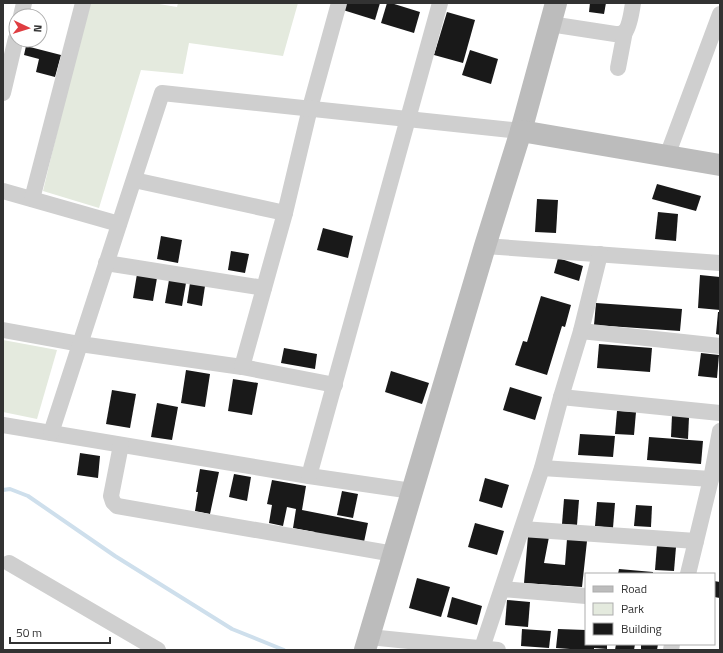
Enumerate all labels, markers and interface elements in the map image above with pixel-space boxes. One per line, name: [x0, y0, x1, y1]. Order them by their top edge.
north arrow: [8, 8, 48, 48]
text: N: [30, 24, 46, 33]
legend: [585, 573, 715, 645]
text: Road: [621, 579, 647, 598]
text: Park: [621, 599, 644, 618]
scale bar: [10, 619, 110, 645]
text: Building: [621, 619, 662, 638]
text: 50 m: [16, 623, 42, 642]

